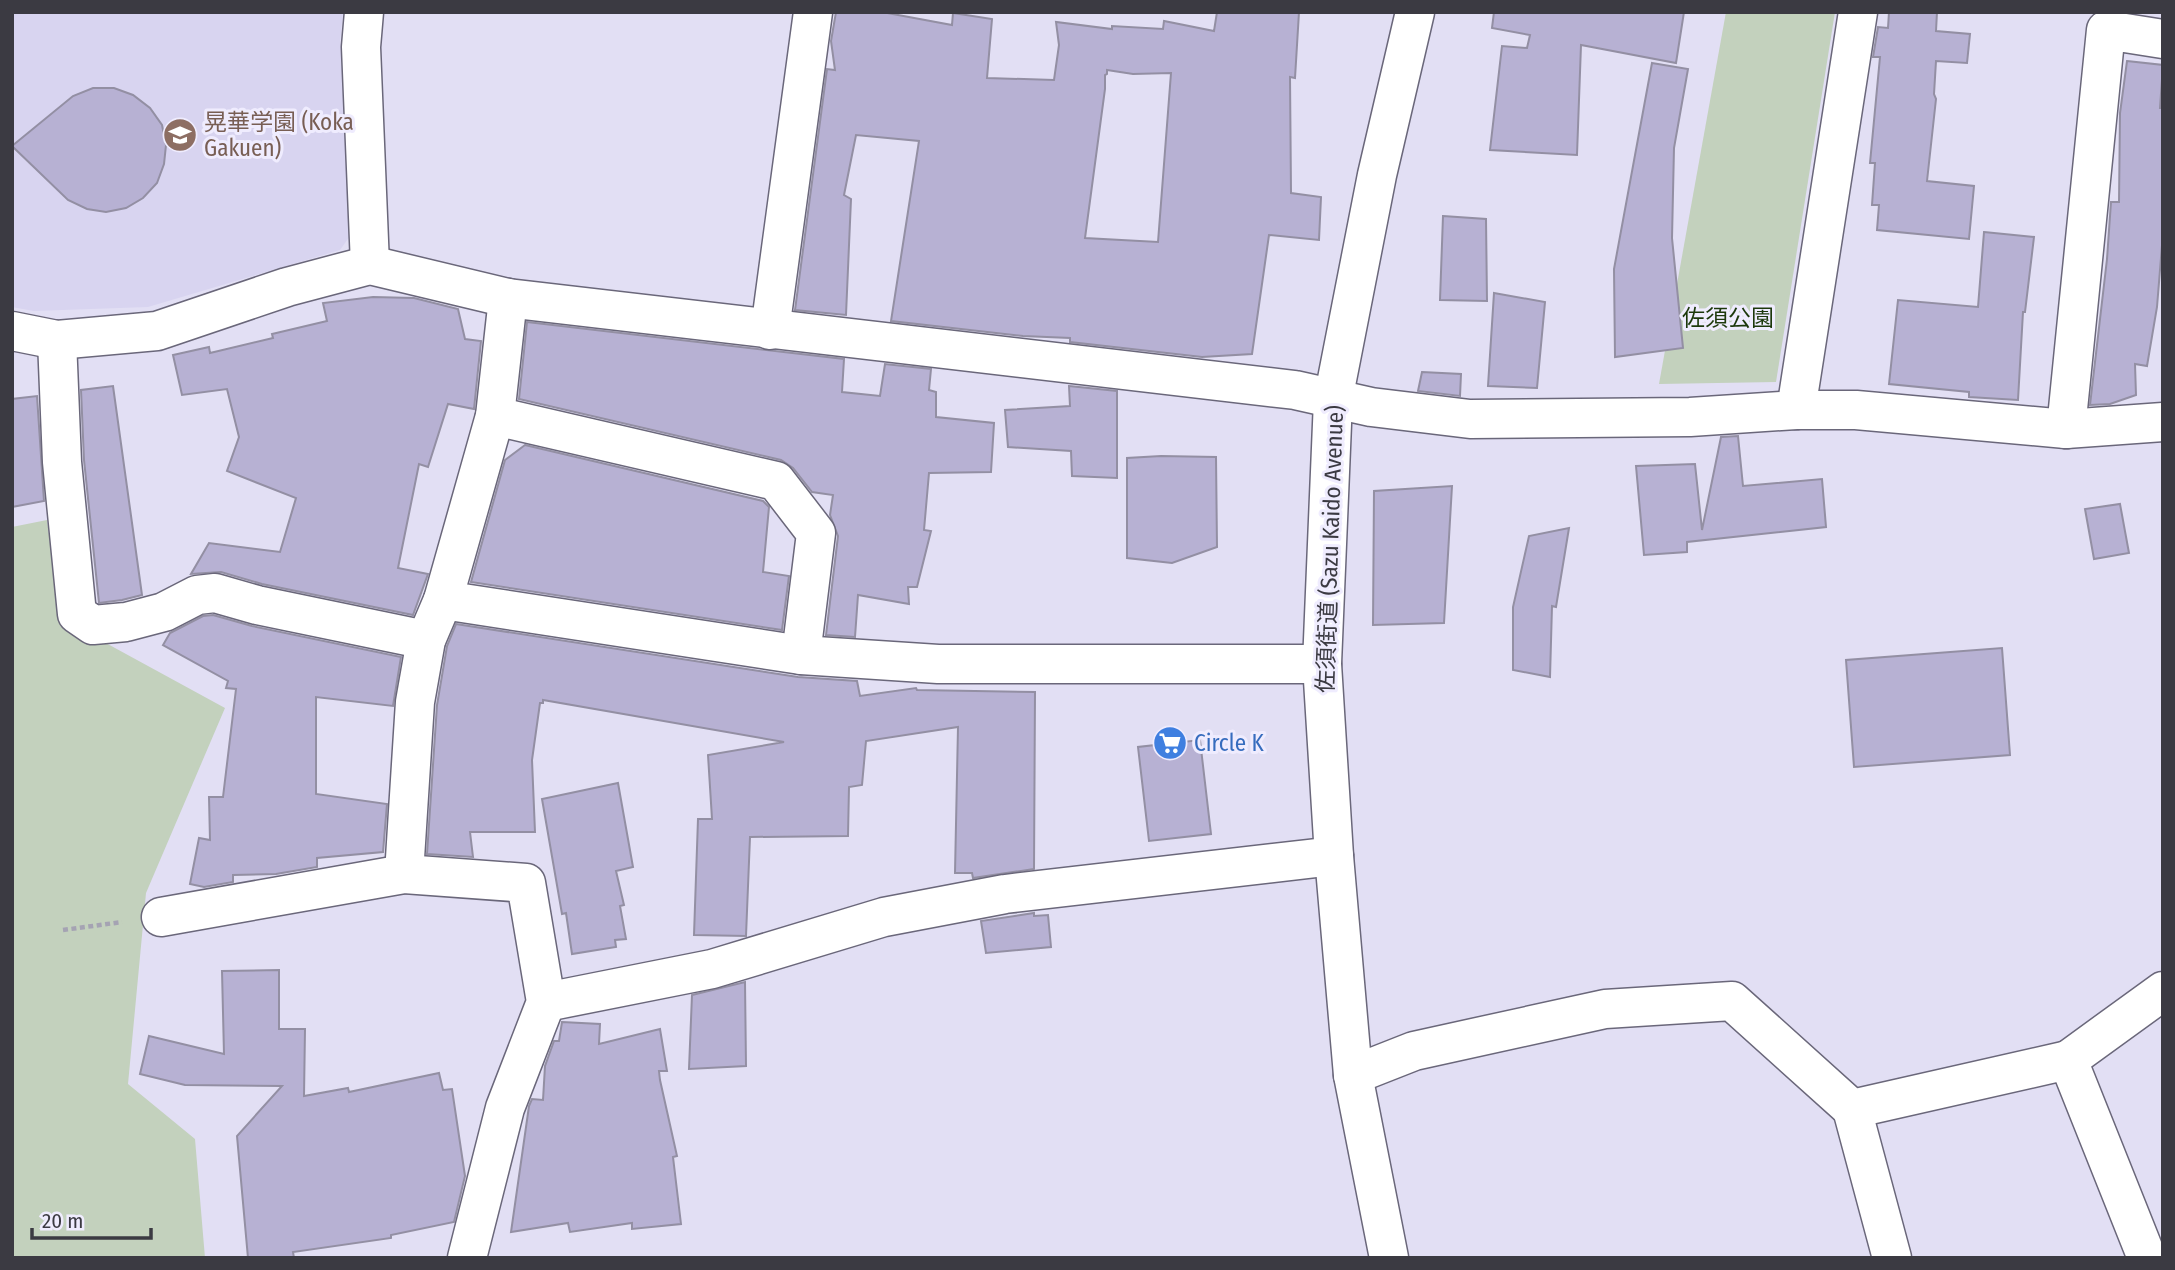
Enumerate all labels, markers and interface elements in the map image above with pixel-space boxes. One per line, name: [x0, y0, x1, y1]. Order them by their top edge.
place label: 晃華学園 (Koka Gakuen): [204, 108, 354, 162]
school or university icon: 晃華学園 (Koka Gakuen): [161, 116, 199, 154]
park label: 佐須公園: [1682, 304, 1774, 332]
street label: 佐須街道 (Sazu Kaido Avenue): [1311, 405, 1349, 693]
supermarket icon: Circle K: [1151, 724, 1189, 762]
place label: Circle K: [1194, 729, 1264, 757]
scale bar: [32, 1196, 150, 1240]
text: 20 m: [42, 1208, 83, 1234]

